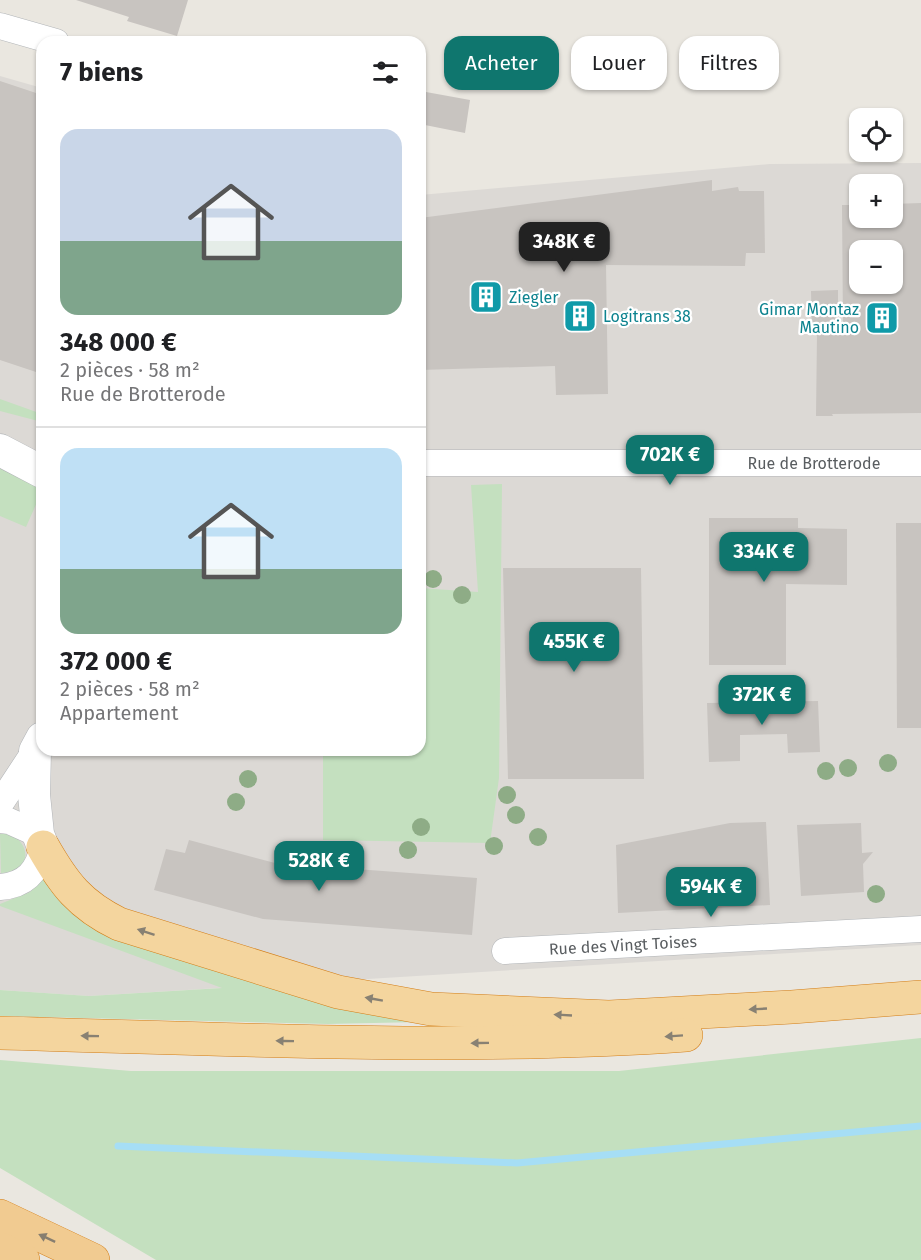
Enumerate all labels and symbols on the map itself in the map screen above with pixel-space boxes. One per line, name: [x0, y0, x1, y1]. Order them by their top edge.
pin: 348K €: [515, 222, 613, 273]
building icon: Ziegler: [468, 279, 504, 315]
place label: Ziegler: [509, 288, 559, 307]
building icon: Logitrans 38: [562, 298, 598, 334]
place label: Gimar Montaz Mautino: [759, 300, 859, 337]
building icon: Gimar Montaz Mautino: [864, 300, 900, 336]
place label: Logitrans 38: [603, 307, 691, 326]
pin: 702K €: [621, 435, 719, 486]
street label: Rue de Brotterode: [748, 454, 880, 473]
pin: 334K €: [715, 532, 813, 583]
pin: 455K €: [525, 622, 623, 673]
pin: 372K €: [713, 675, 811, 726]
pin: 528K €: [270, 841, 368, 892]
pin: 594K €: [662, 867, 760, 918]
one-way arrow: [137, 927, 155, 936]
street label: Rue des Vingt Toises: [548, 932, 697, 959]
one-way arrow: [364, 994, 383, 1003]
one-way arrow: [748, 1004, 767, 1014]
one-way arrow: [554, 1010, 573, 1019]
one-way arrow: [80, 1031, 99, 1040]
one-way arrow: [665, 1031, 684, 1041]
one-way arrow: [275, 1036, 294, 1045]
one-way arrow: [470, 1038, 489, 1048]
one-way arrow: [38, 1234, 55, 1243]

